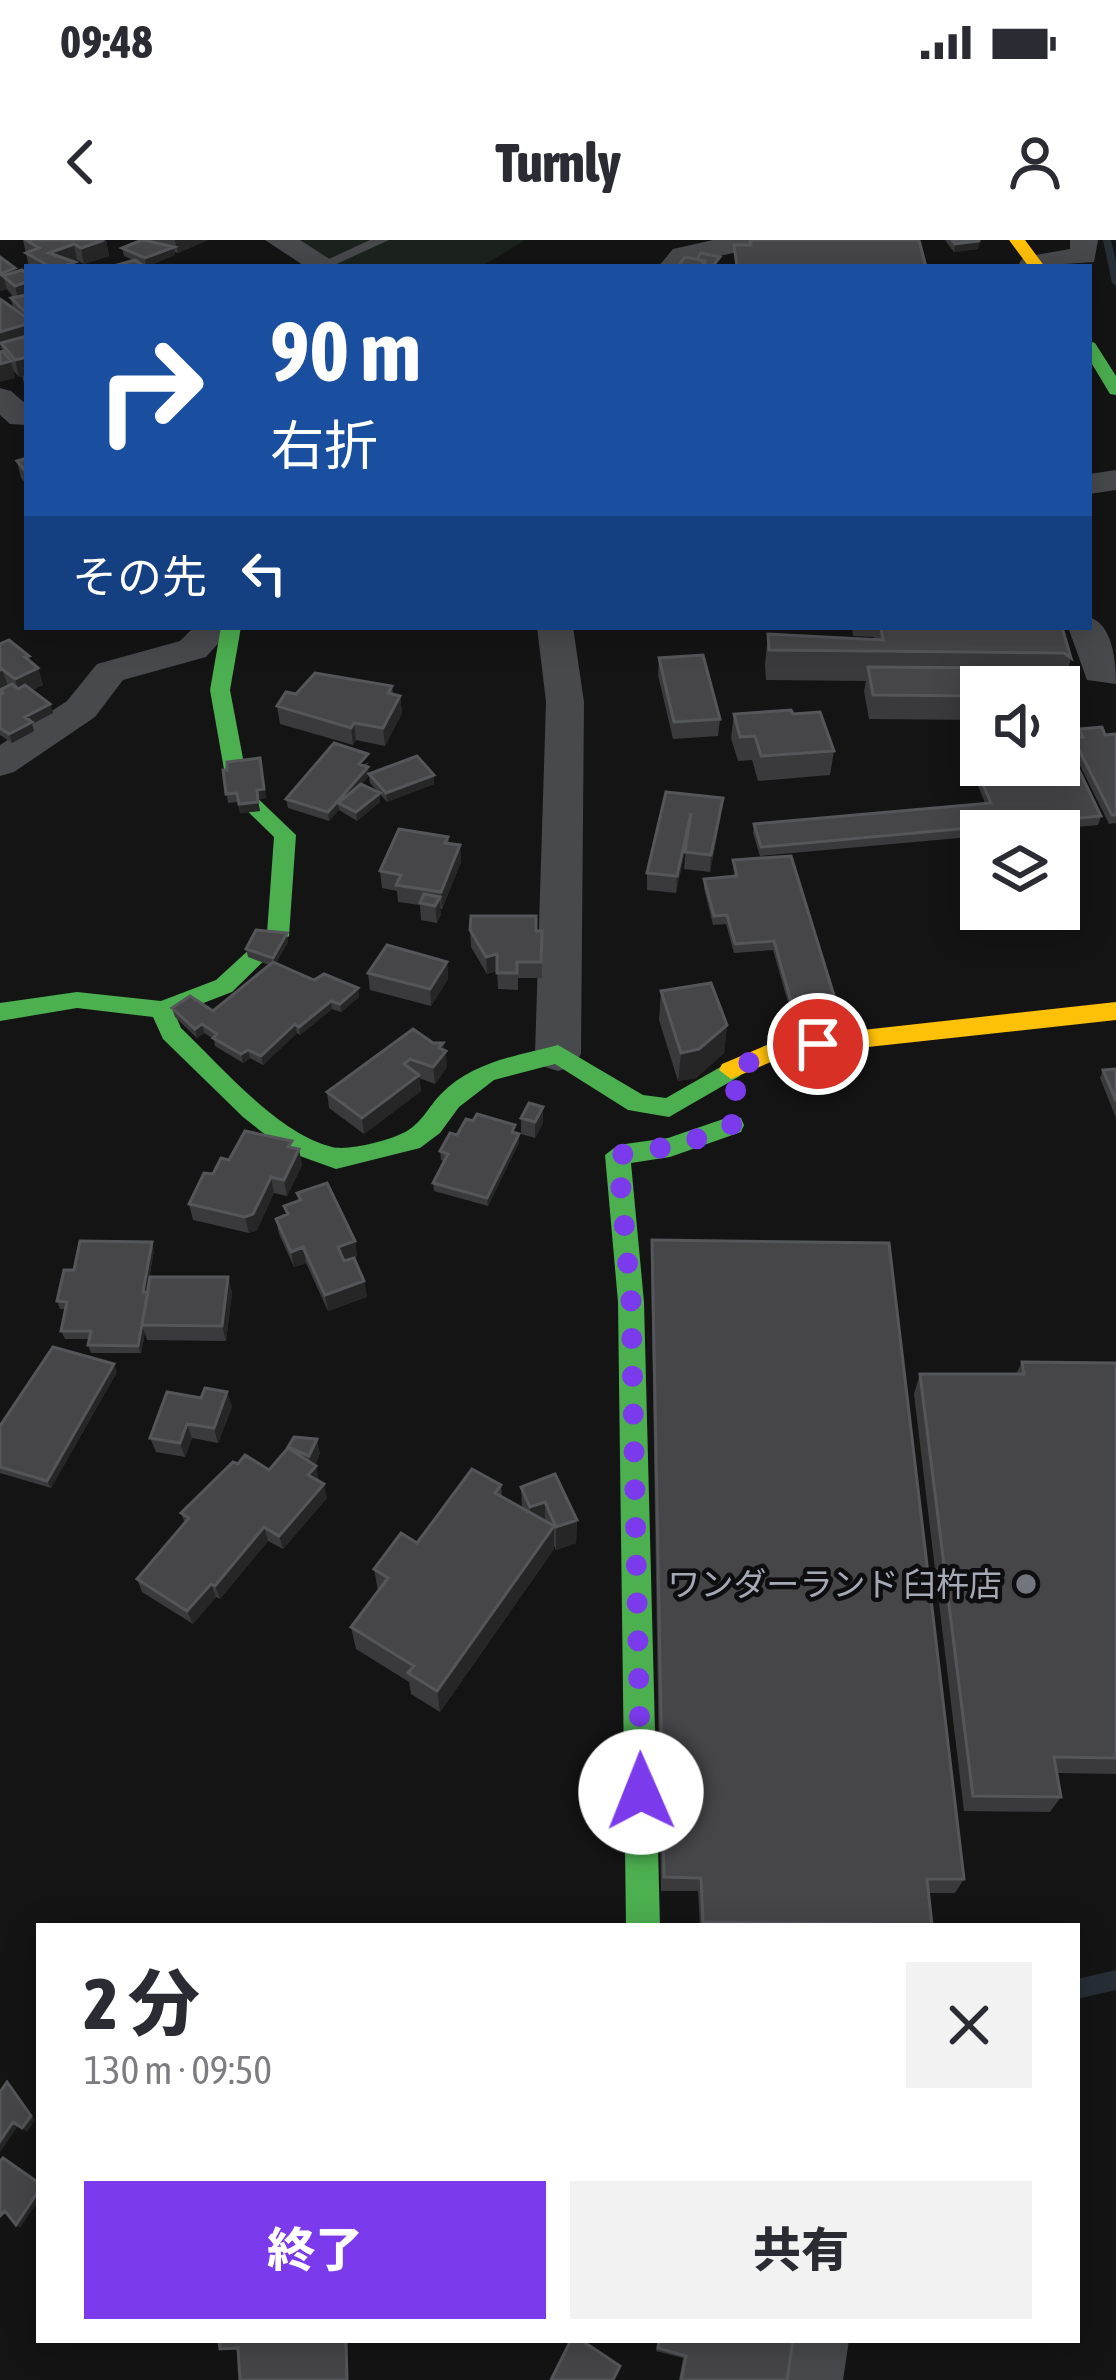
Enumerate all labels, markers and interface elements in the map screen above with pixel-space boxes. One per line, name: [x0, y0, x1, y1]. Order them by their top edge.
text: 09:48: [60, 16, 153, 68]
icon: back: [48, 129, 114, 195]
icon: person: [1002, 129, 1068, 195]
text: Turnly: [495, 132, 621, 193]
text: 90 m: [270, 303, 421, 399]
icon: right: [72, 312, 228, 468]
text: 右折: [270, 415, 378, 476]
icon: left: [231, 540, 297, 606]
text: その先: [72, 551, 207, 603]
map controls: [960, 666, 1080, 930]
button: sound: [960, 666, 1080, 786]
button: layers: [960, 810, 1080, 930]
pin: [767, 993, 869, 1095]
icon: arrive: [785, 1011, 851, 1077]
place label: ワンダーランド 臼杵店: [667, 1565, 1002, 1603]
marker: ワンダーランド 臼杵店: [1013, 1571, 1039, 1597]
position arrow: [578, 1729, 704, 1855]
text: 2 分: [84, 1962, 200, 2044]
button: close: [906, 1962, 1032, 2088]
text: 130 m · 09:50: [84, 2048, 272, 2092]
button: 終了: [84, 2181, 546, 2319]
button: 共有: [570, 2181, 1032, 2319]

